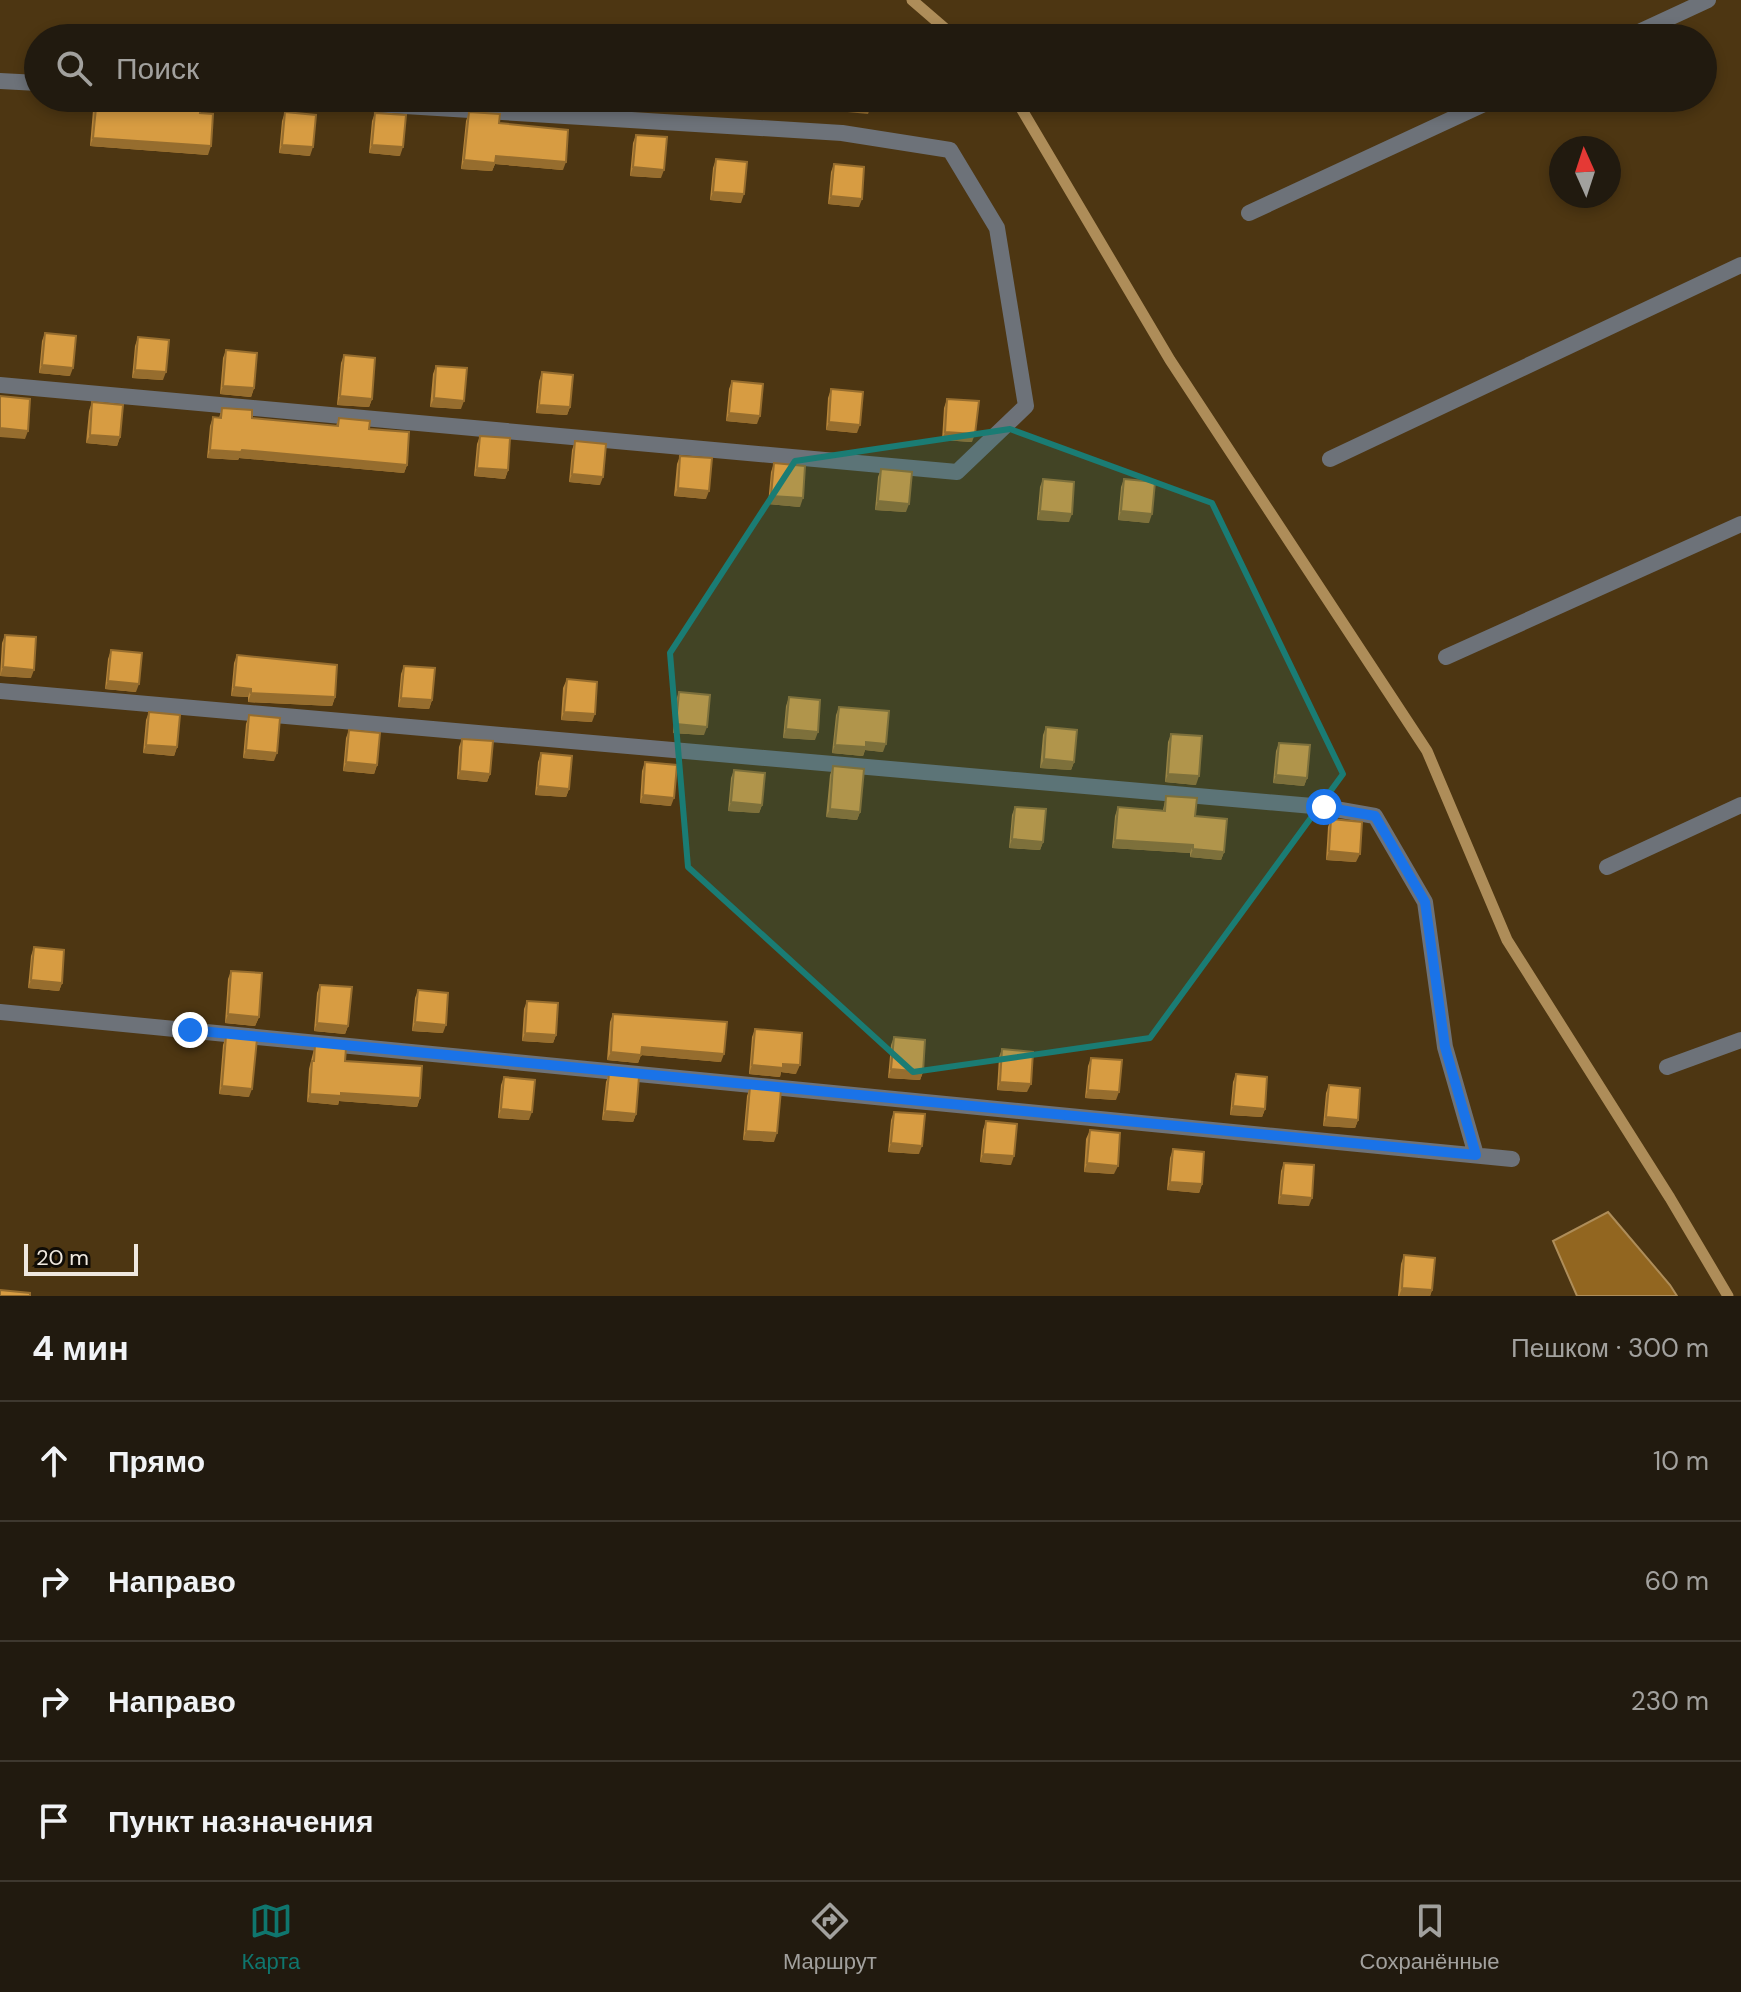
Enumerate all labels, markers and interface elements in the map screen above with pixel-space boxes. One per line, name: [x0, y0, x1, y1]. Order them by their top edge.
search box: [24, 24, 1717, 112]
icon: search: [52, 46, 96, 90]
text: Поиск: [116, 49, 199, 88]
north arrow: [1549, 136, 1621, 208]
route start: [1306, 789, 1342, 825]
route end: [172, 1012, 208, 1048]
scale bar: [24, 1240, 138, 1276]
text: 20 m: [36, 1243, 89, 1272]
text: 4 мин: [32, 1326, 129, 1371]
text: Пешком · 300 m: [1511, 1331, 1709, 1365]
icon: ahead: [32, 1439, 76, 1483]
text: Прямо: [108, 1442, 205, 1481]
text: 10 m: [1653, 1444, 1709, 1478]
icon: right: [32, 1559, 76, 1603]
text: Направо: [108, 1562, 236, 1601]
text: 60 m: [1645, 1564, 1709, 1598]
icon: right: [32, 1679, 76, 1723]
text: Направо: [108, 1682, 236, 1721]
text: 230 m: [1631, 1684, 1709, 1718]
icon: arrive: [32, 1799, 76, 1843]
text: Пункт назначения: [108, 1802, 373, 1841]
tab: Карта: [241, 1899, 300, 1976]
tab: Маршрут: [783, 1899, 877, 1976]
tab: Сохранённые: [1360, 1899, 1500, 1976]

